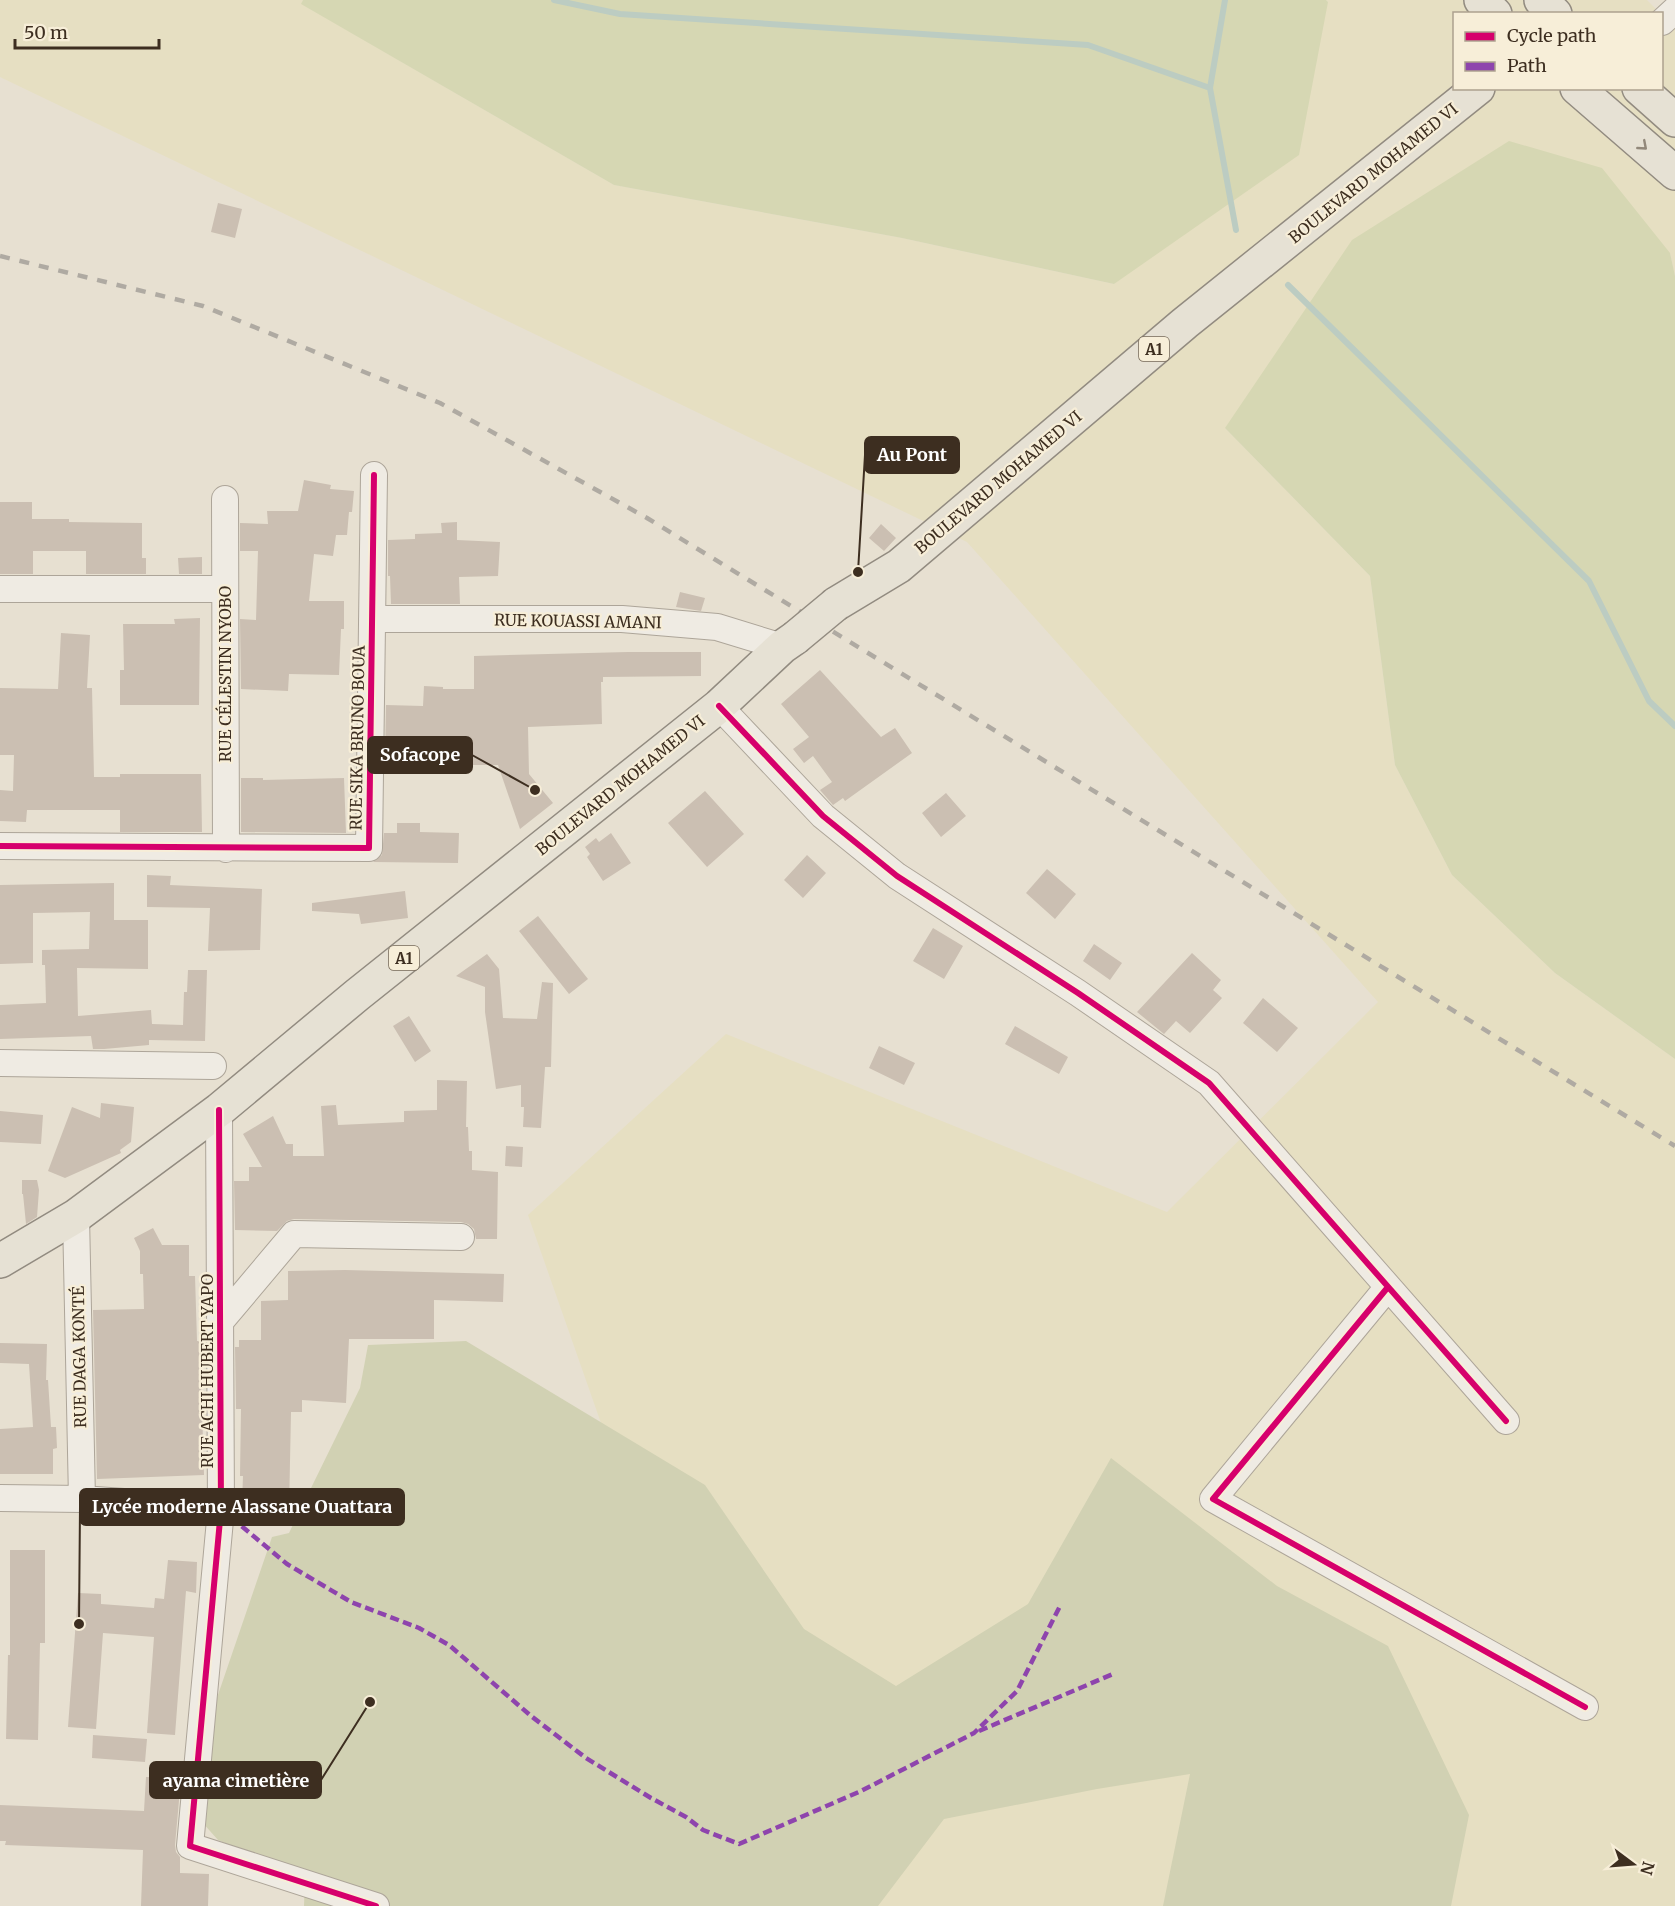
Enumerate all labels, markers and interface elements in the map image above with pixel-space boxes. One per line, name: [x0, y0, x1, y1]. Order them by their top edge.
scale bar: [15, 12, 159, 50]
legend: [1453, 12, 1663, 90]
text: 50 m: [24, 21, 68, 44]
text: Cycle path: [1507, 24, 1597, 47]
text: Path: [1507, 54, 1547, 77]
street label: BOULEVARD MOHAMED VI: [1284, 99, 1462, 247]
one-way arrow: [1637, 139, 1647, 150]
road number: A1: [1139, 337, 1169, 361]
street label: BOULEVARD MOHAMED VI: [910, 406, 1086, 558]
callout: Au Pont: [865, 437, 959, 473]
text: Au Pont: [876, 443, 948, 466]
street label: RUE CÉLESTIN NYOBO: [215, 585, 235, 762]
street label: RUE KOUASSI AMANI: [494, 610, 662, 632]
street label: RUE SIKA BRUNO BOUA: [345, 645, 369, 831]
street label: BOULEVARD MOHAMED VI: [531, 711, 709, 859]
callout: Sofacope: [368, 737, 472, 773]
text: Sofacope: [380, 743, 460, 766]
road number: A1: [389, 946, 419, 970]
street label: RUE ACHI HUBERT YAPO: [197, 1273, 217, 1468]
street label: RUE DAGA KONTÉ: [68, 1285, 90, 1428]
callout: Lycée moderne Alassane Ouattara: [80, 1489, 404, 1525]
text: Lycée moderne Alassane Ouattara: [92, 1495, 392, 1518]
callout: ayama cimetière: [150, 1762, 321, 1798]
text: ayama cimetière: [163, 1769, 310, 1792]
north arrow: [1603, 1834, 1663, 1894]
text: N: [1636, 1859, 1659, 1877]

